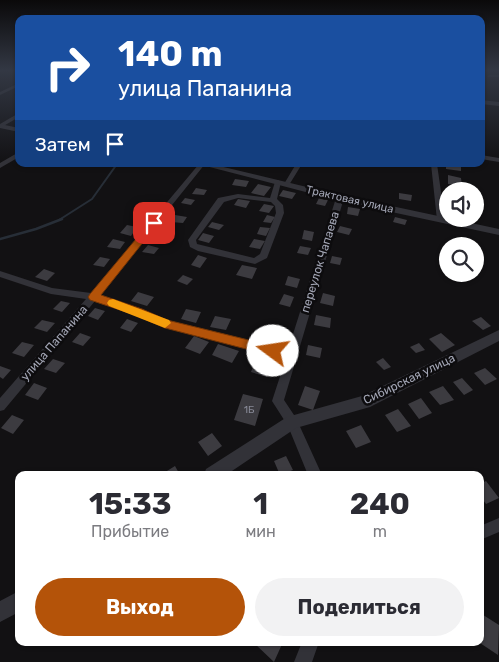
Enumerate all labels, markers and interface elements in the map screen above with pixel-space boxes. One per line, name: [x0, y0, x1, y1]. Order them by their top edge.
text: 140 m: [118, 33, 223, 75]
icon: right: [35, 35, 100, 100]
text: улица Папанина: [118, 75, 292, 102]
icon: arrive: [101, 130, 129, 158]
text: Затем: [35, 133, 91, 156]
map controls: [439, 182, 484, 282]
button: sound: [439, 182, 484, 227]
street label: Трактовая улица: [305, 183, 395, 216]
pin: [133, 202, 175, 244]
icon: arrive: [140, 209, 168, 237]
street label: переулок Чапаева: [298, 210, 342, 314]
button: search: [439, 237, 484, 282]
street label: улица Папанина: [18, 303, 90, 383]
position arrow: [246, 324, 298, 376]
street label: Сибирская улица: [361, 351, 457, 407]
house number: 1Б: [244, 404, 255, 416]
text: 15:33: [89, 486, 172, 522]
text: 1: [253, 486, 268, 522]
text: 240: [350, 486, 410, 522]
text: Прибытие: [91, 522, 169, 541]
text: мин: [245, 522, 276, 541]
text: m: [373, 522, 387, 541]
button: Выход: [35, 578, 245, 636]
button: Поделиться: [255, 578, 464, 636]

